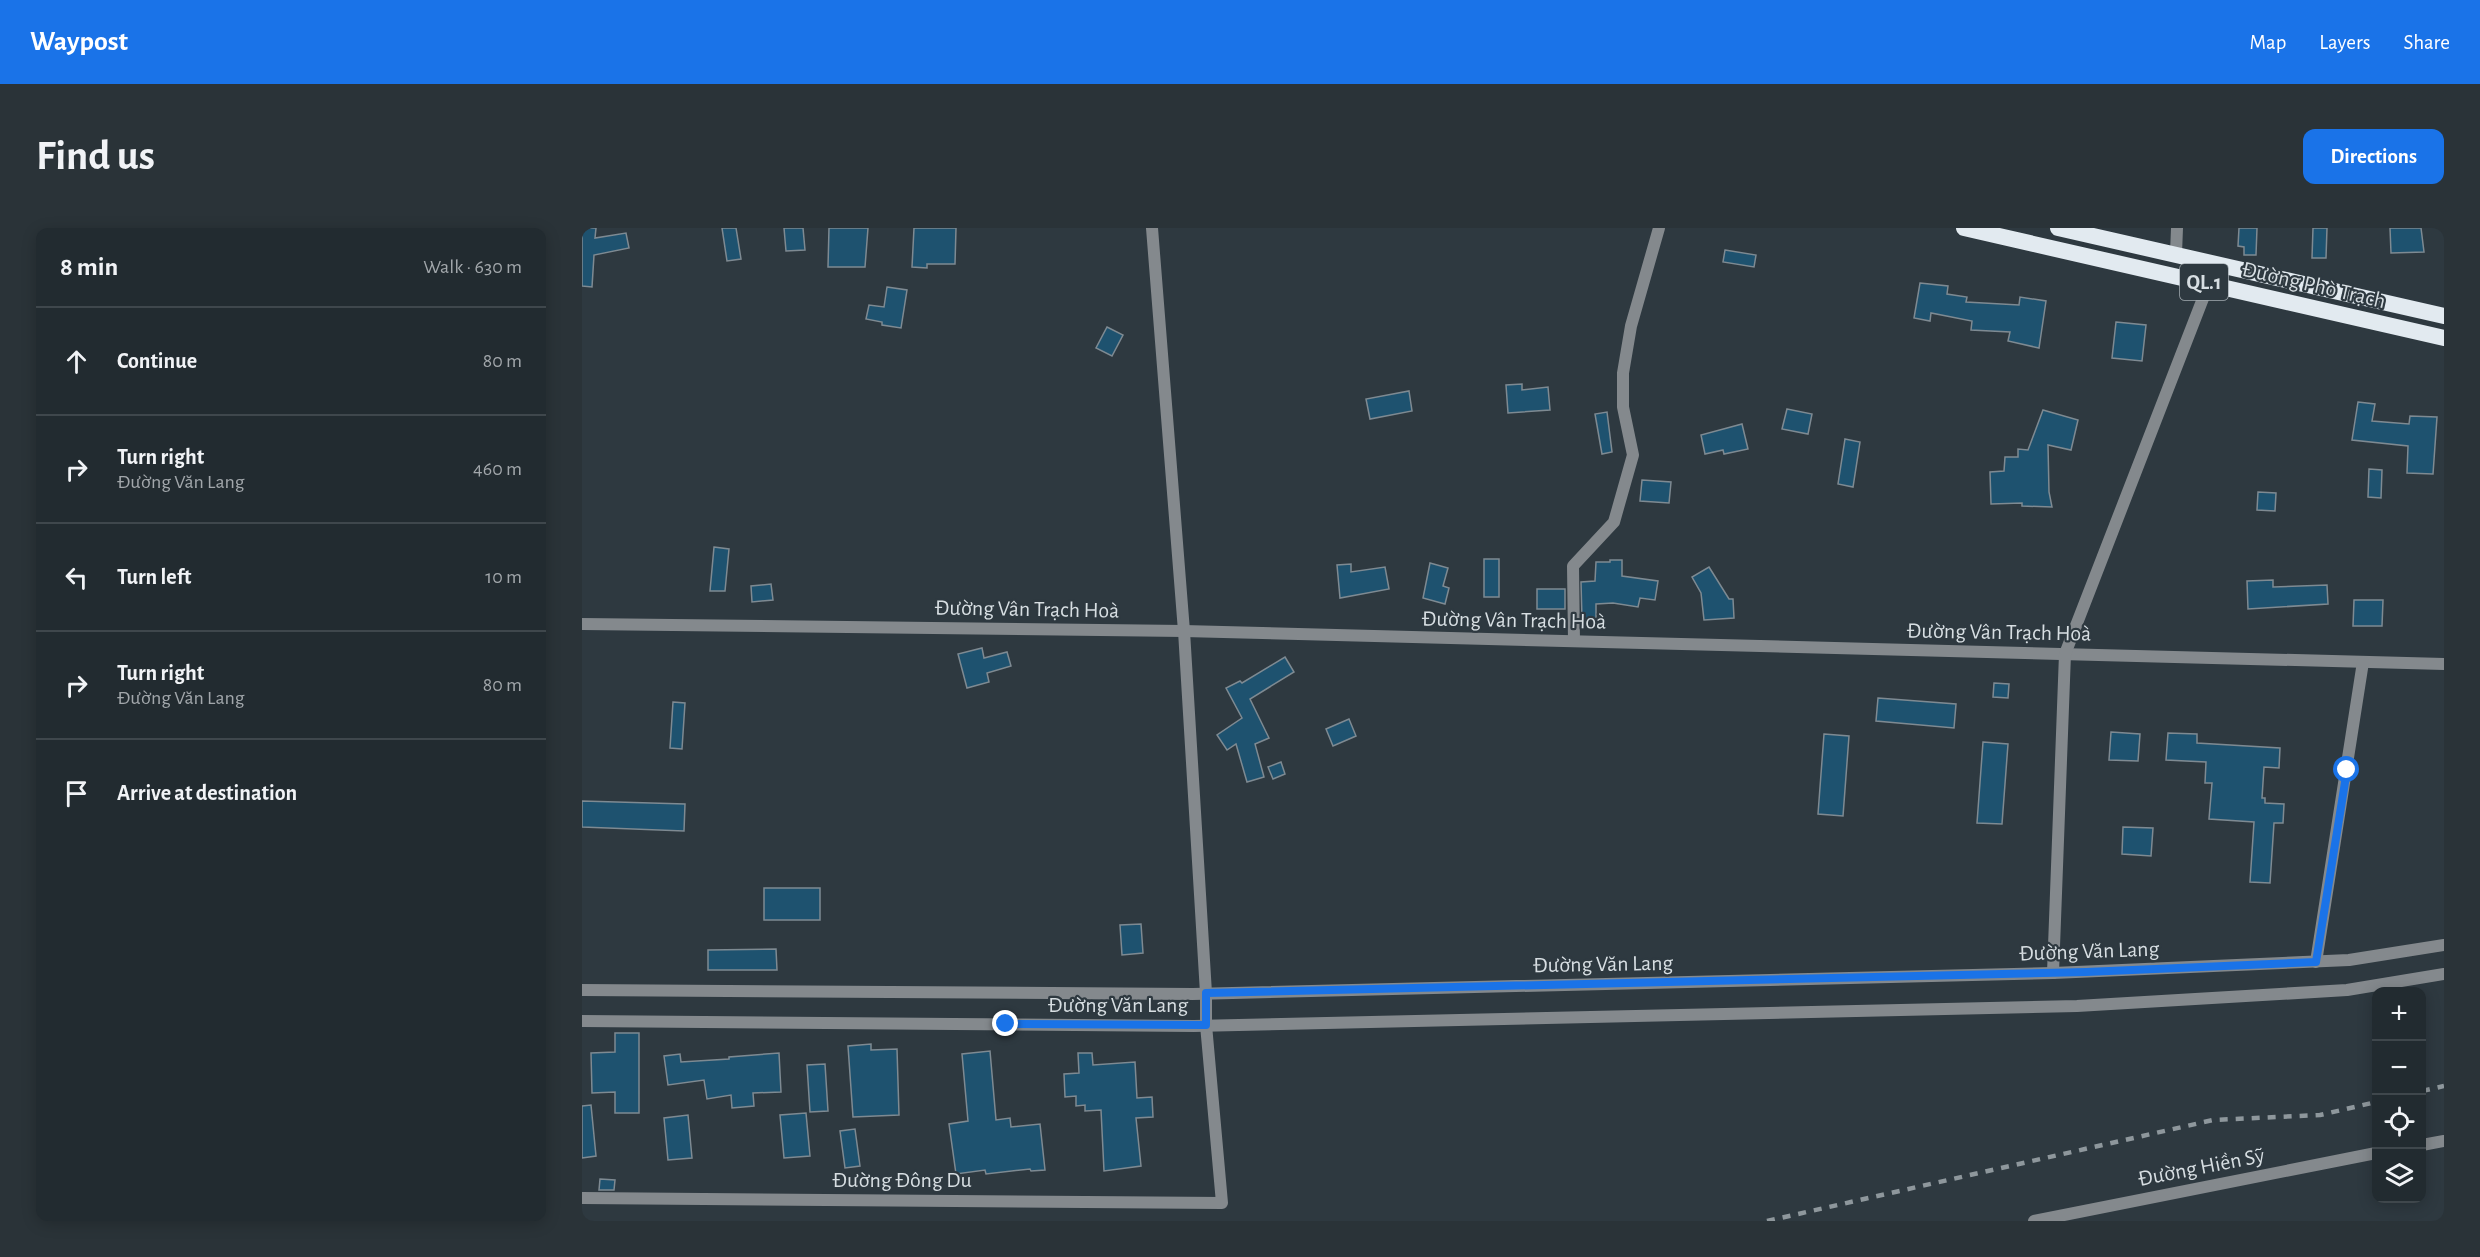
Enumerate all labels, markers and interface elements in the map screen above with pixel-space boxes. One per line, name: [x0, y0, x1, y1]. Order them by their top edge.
text: Waypost: [30, 28, 128, 56]
text: Map: [2250, 32, 2286, 53]
text: Layers: [2319, 32, 2370, 53]
text: Share: [2403, 32, 2450, 53]
button: Directions: [2303, 129, 2444, 184]
text: Find us: [36, 135, 155, 177]
text: 8 min: [60, 254, 118, 280]
text: Walk · 630 m: [423, 257, 522, 277]
street label: Đường Phò Trạch: [2240, 258, 2388, 312]
road number: QL.1: [2180, 264, 2228, 300]
icon: ahead: [60, 345, 93, 378]
text: Continue: [117, 350, 197, 372]
text: 80 m: [483, 351, 522, 371]
text: Turn right: [117, 446, 204, 468]
icon: right: [60, 453, 93, 486]
text: 460 m: [473, 459, 522, 479]
text: Đường Văn Lang: [117, 472, 245, 492]
icon: left: [60, 561, 93, 594]
text: Turn left: [117, 566, 191, 588]
text: 10 m: [485, 567, 522, 587]
street label: Đường Vân Trạch Hoà: [934, 596, 1119, 622]
street label: Đường Vân Trạch Hoà: [1421, 607, 1606, 633]
street label: Đường Vân Trạch Hoà: [1906, 619, 2091, 645]
text: Turn right: [117, 662, 204, 684]
icon: right: [60, 669, 93, 702]
text: 80 m: [483, 675, 522, 695]
text: Đường Văn Lang: [117, 688, 245, 708]
route start: [2333, 756, 2359, 782]
icon: arrive: [60, 777, 93, 810]
text: Arrive at destination: [117, 782, 297, 804]
street label: Đường Văn Lang: [2019, 938, 2160, 964]
street label: Đường Văn Lang: [1533, 952, 1674, 976]
map controls: [2372, 987, 2426, 1203]
button: +: [2372, 987, 2426, 1041]
street label: Đường Văn Lang: [1048, 994, 1188, 1016]
route end: [992, 1010, 1018, 1036]
button: −: [2372, 1041, 2426, 1095]
button: locate: [2372, 1095, 2426, 1149]
street label: Đường Hiền Sỹ: [2136, 1144, 2267, 1190]
button: layers: [2372, 1149, 2426, 1203]
street label: Đường Đông Du: [832, 1169, 972, 1191]

